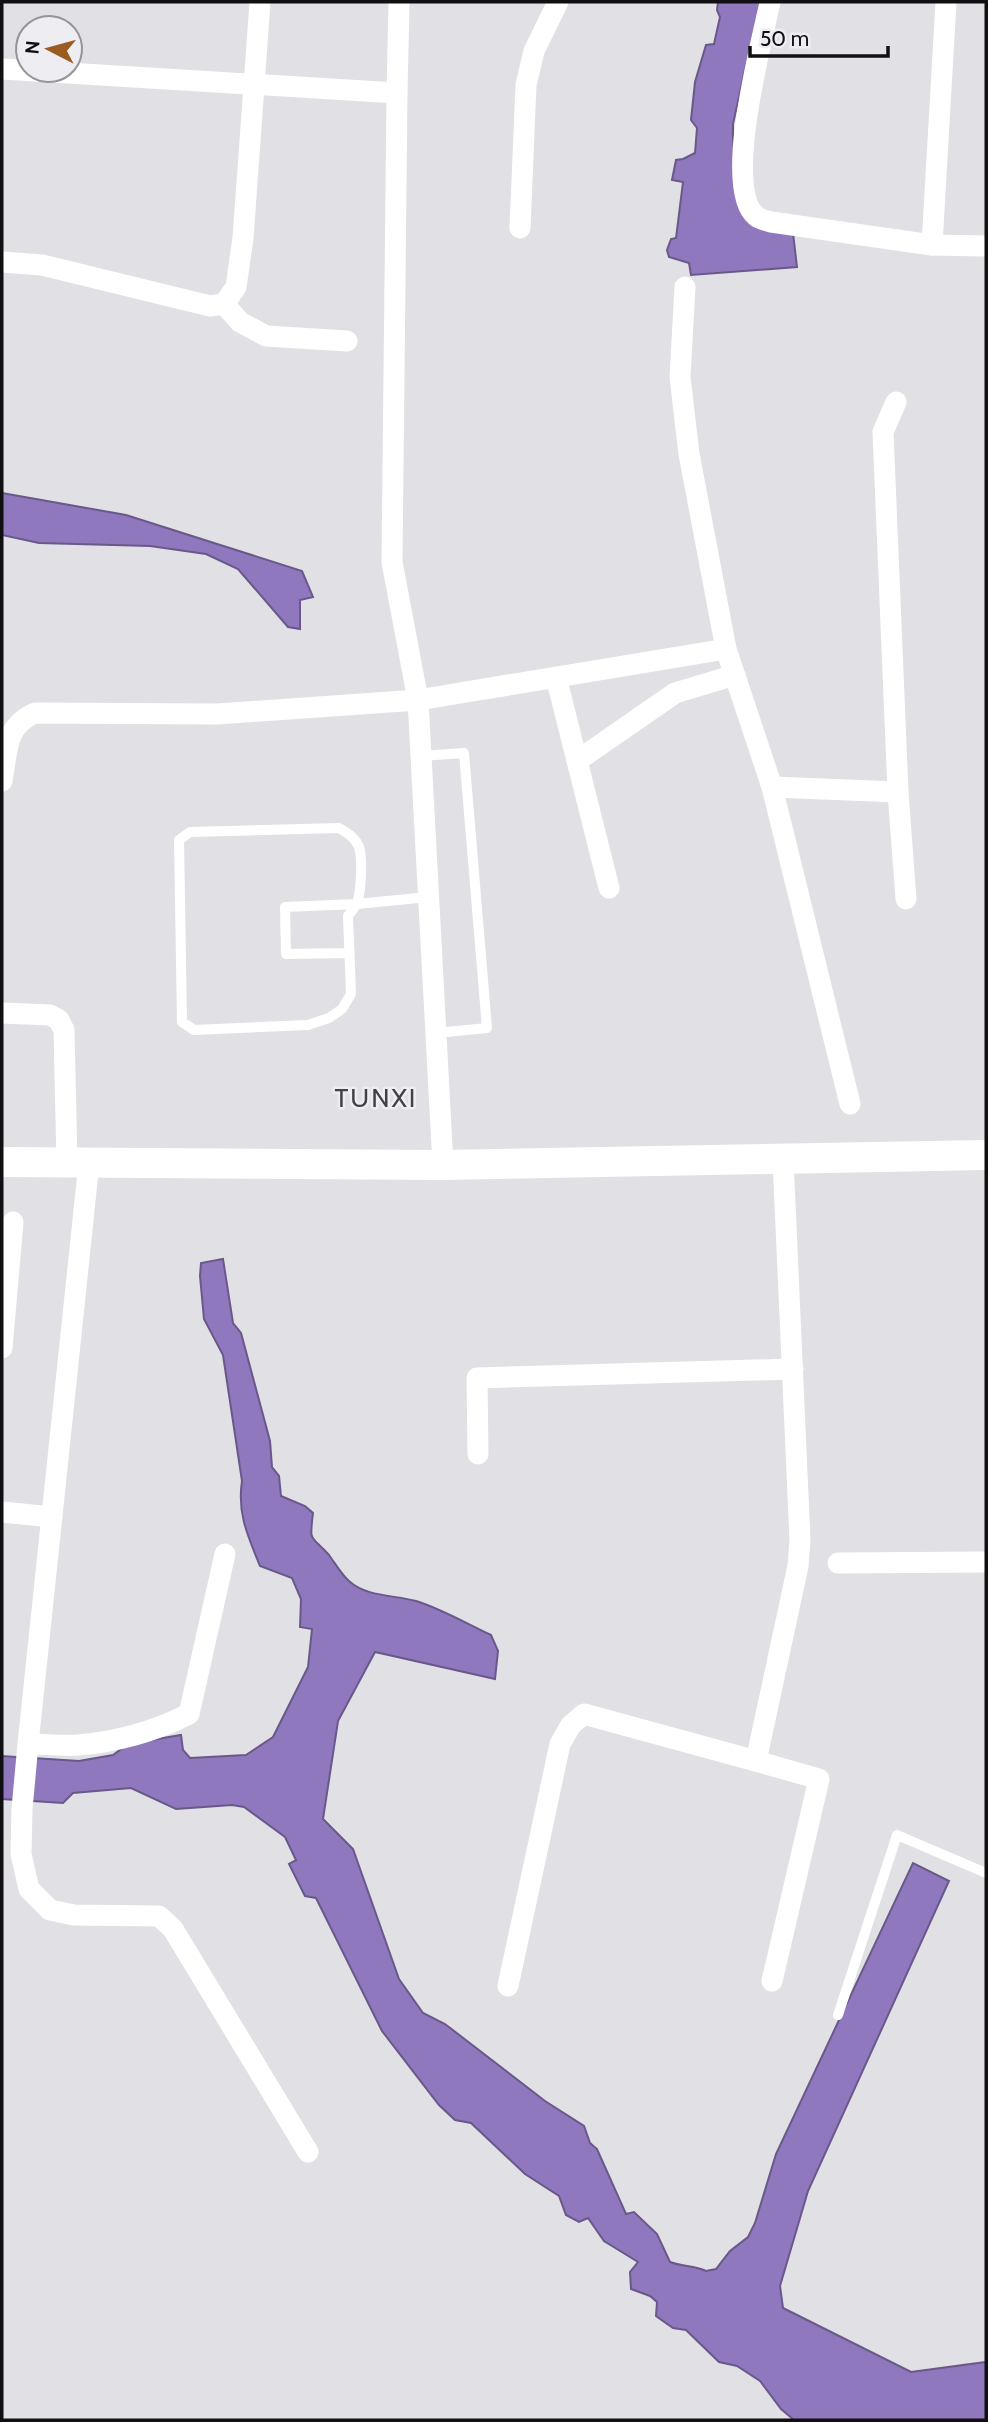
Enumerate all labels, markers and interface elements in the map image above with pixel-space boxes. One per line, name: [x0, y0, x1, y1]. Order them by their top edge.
north arrow: [14, 14, 84, 84]
scale bar: [750, 14, 888, 58]
text: 50 m: [760, 26, 809, 51]
text: N: [20, 39, 45, 55]
district label: TUNXI: [334, 1082, 418, 1114]

